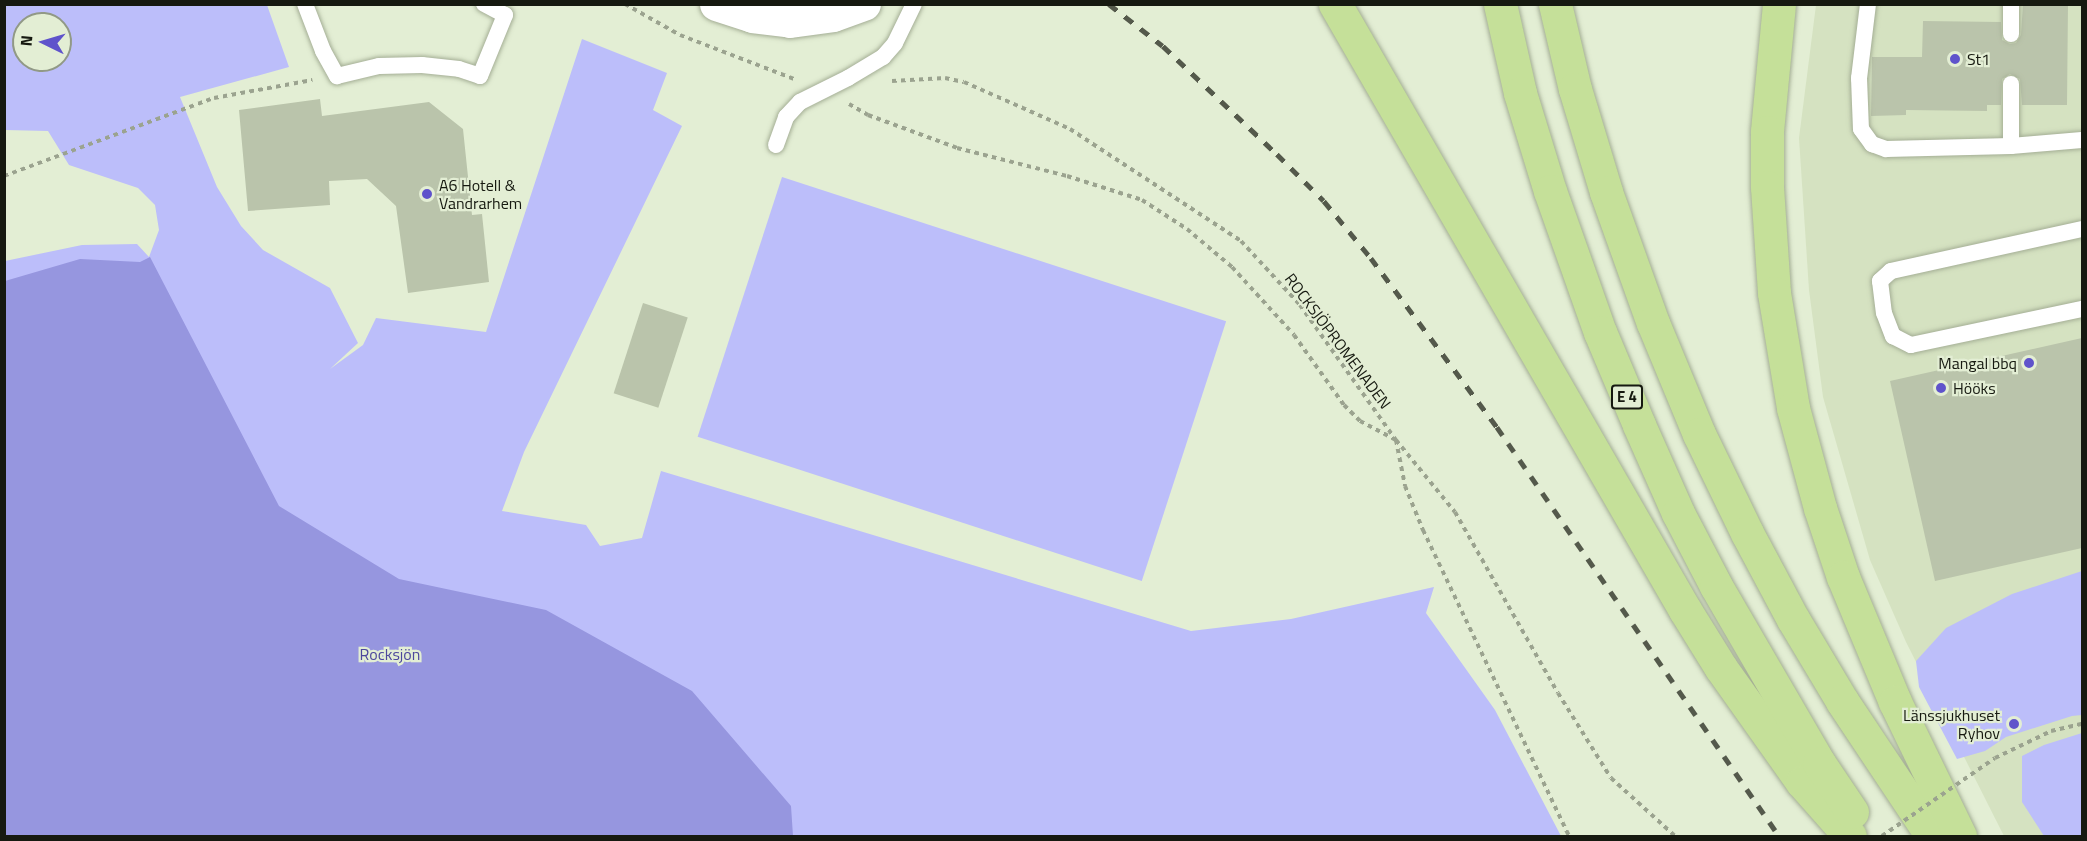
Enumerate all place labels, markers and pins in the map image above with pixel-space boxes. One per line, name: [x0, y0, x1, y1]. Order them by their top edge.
place label: St1: [1967, 49, 1990, 69]
marker: St1: [1948, 52, 1962, 66]
place label: A6 Hotell & Vandrarhem: [439, 175, 522, 213]
marker: A6 Hotell & Vandrarhem: [420, 187, 434, 201]
place label: Mangal bbq: [1938, 353, 2017, 373]
marker: Mangal bbq: [2022, 356, 2036, 370]
place label: Hööks: [1953, 378, 1996, 398]
marker: Hööks: [1934, 381, 1948, 395]
place label: Länssjukhuset Ryhov: [1903, 705, 2000, 743]
marker: Länssjukhuset Ryhov: [2005, 715, 2023, 733]

